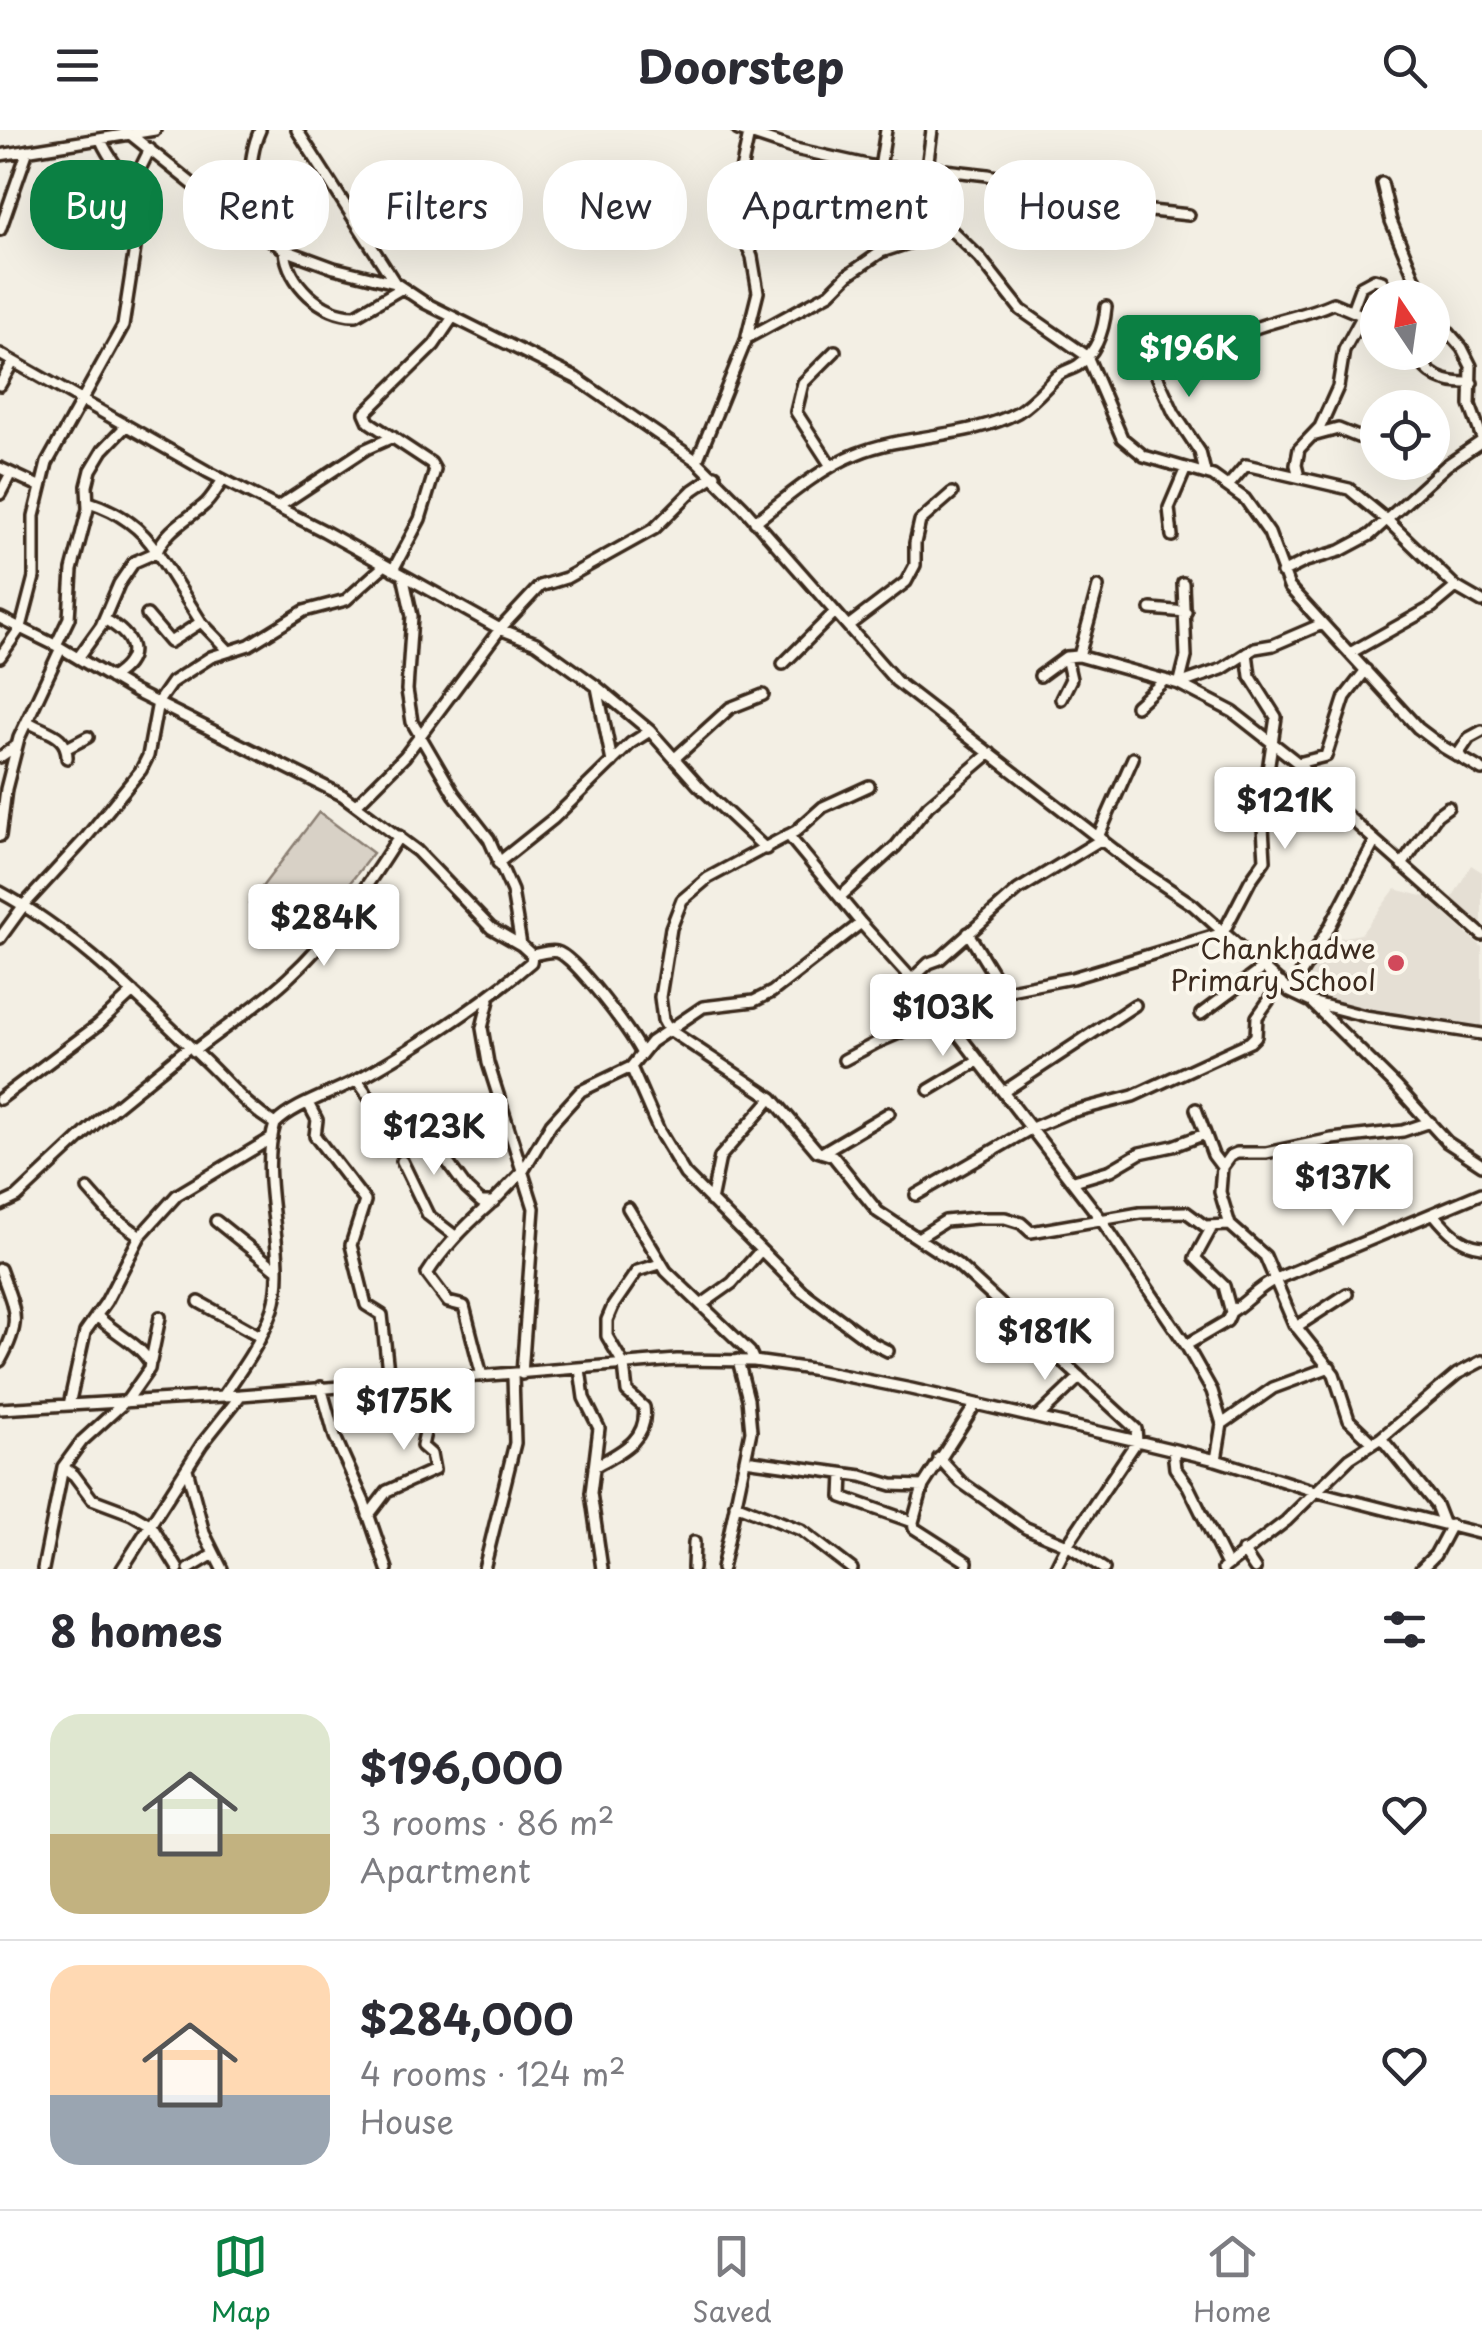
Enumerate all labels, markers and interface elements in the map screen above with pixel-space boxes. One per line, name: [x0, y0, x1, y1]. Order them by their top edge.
text: Doorstep: [638, 31, 844, 99]
icon: menu: [50, 38, 105, 93]
icon: search: [1377, 38, 1432, 93]
chip: Buy: [30, 160, 163, 250]
chip: Rent: [183, 160, 329, 250]
chip: Filters: [349, 160, 523, 250]
chip: New: [543, 160, 687, 250]
chip: Apartment: [707, 160, 964, 250]
chip: House: [984, 160, 1156, 250]
north arrow: [1360, 280, 1450, 370]
map controls: [1360, 280, 1450, 480]
pin: $196K: [1119, 315, 1259, 400]
text: $196K: [1139, 323, 1239, 371]
button: locate: [1360, 390, 1450, 480]
pin: $121K: [1215, 767, 1355, 852]
text: $121K: [1236, 775, 1334, 823]
pin: $284K: [254, 884, 394, 969]
text: $284K: [270, 892, 378, 940]
place label: Chankhadwe Primary School: [1170, 926, 1376, 1001]
marker: Chankhadwe Primary School: [1385, 952, 1407, 974]
pin: $103K: [873, 974, 1013, 1059]
text: $103K: [892, 982, 994, 1030]
pin: $123K: [364, 1093, 504, 1178]
text: $123K: [383, 1101, 485, 1149]
pin: $137K: [1273, 1144, 1413, 1229]
text: $137K: [1295, 1152, 1391, 1200]
pin: $181K: [975, 1298, 1115, 1383]
text: $181K: [998, 1306, 1092, 1354]
pin: $175K: [334, 1368, 474, 1453]
text: $175K: [356, 1376, 452, 1424]
text: 8 homes: [50, 1598, 223, 1661]
icon: filters: [1377, 1602, 1432, 1657]
text: $196,000: [360, 1735, 563, 1798]
icon: home: [130, 1754, 250, 1874]
icon: heart: [1377, 1787, 1432, 1842]
text: 3 rooms · 86 m²: [360, 1798, 615, 1846]
text: Apartment: [360, 1846, 531, 1894]
text: $284,000: [360, 1986, 574, 2049]
icon: home: [130, 2005, 250, 2125]
icon: heart: [1377, 2038, 1432, 2093]
text: 4 rooms · 124 m²: [360, 2049, 626, 2097]
text: House: [360, 2097, 454, 2145]
tab: Map: [211, 2229, 271, 2332]
tab: Saved: [692, 2229, 772, 2332]
tab: Home: [1193, 2229, 1271, 2332]

